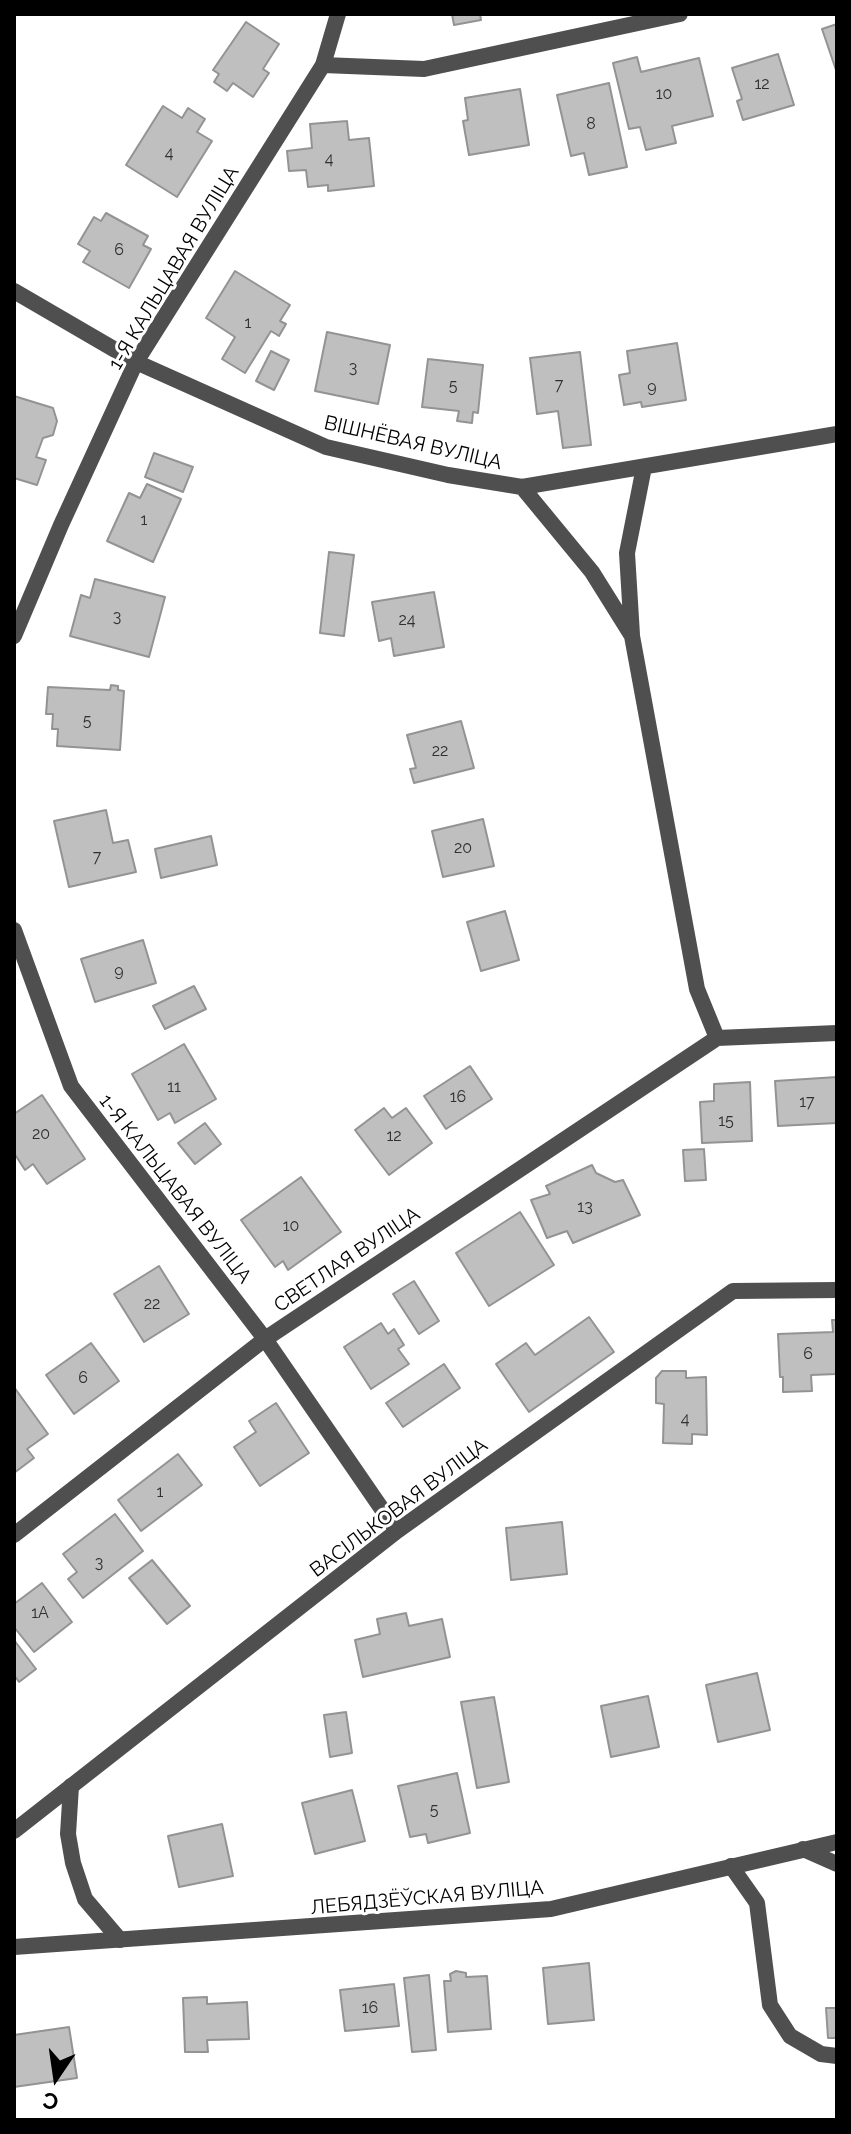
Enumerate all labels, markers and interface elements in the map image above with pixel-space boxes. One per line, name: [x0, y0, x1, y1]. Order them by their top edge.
house number: 12: [754, 74, 770, 94]
house number: 10: [656, 84, 672, 104]
house number: 8: [586, 114, 596, 134]
house number: 4: [165, 143, 173, 163]
house number: 4: [325, 149, 333, 169]
street label: 1-Я КАЛЬЦАВАЯ ВУЛІЦА: [104, 162, 244, 374]
house number: 6: [114, 240, 124, 260]
house number: 1: [245, 313, 251, 333]
house number: 3: [349, 358, 357, 378]
house number: 7: [555, 375, 563, 395]
house number: 5: [449, 376, 457, 396]
house number: 9: [647, 377, 657, 397]
street label: ВІШНЁВАЯ ВУЛІЦА: [322, 411, 504, 475]
house number: 1: [141, 510, 147, 530]
house number: 3: [113, 607, 121, 627]
house number: 24: [398, 610, 416, 630]
house number: 5: [83, 711, 91, 731]
house number: 22: [432, 741, 448, 761]
house number: 20: [454, 838, 472, 858]
house number: 7: [93, 847, 101, 867]
house number: 9: [114, 961, 124, 981]
house number: 11: [167, 1077, 181, 1097]
house number: 16: [450, 1087, 466, 1107]
street label: 1-Я КАЛЬЦАВАЯ ВУЛІЦА: [94, 1090, 256, 1288]
house number: 17: [799, 1092, 815, 1112]
house number: 15: [718, 1111, 734, 1131]
house number: 20: [32, 1124, 50, 1144]
house number: 12: [386, 1126, 402, 1146]
house number: 13: [577, 1197, 593, 1217]
street label: СВЕТЛАЯ ВУЛІЦА: [270, 1202, 424, 1318]
house number: 10: [283, 1216, 299, 1236]
house number: 22: [144, 1294, 160, 1314]
house number: 6: [803, 1344, 813, 1364]
house number: 6: [78, 1368, 88, 1388]
house number: 4: [681, 1409, 689, 1429]
street label: ВАСІЛЬКОВАЯ ВУЛІЦА: [306, 1433, 492, 1583]
house number: 1: [157, 1482, 163, 1502]
house number: 3: [95, 1553, 103, 1573]
house number: 1А: [31, 1603, 49, 1623]
house number: 5: [430, 1800, 438, 1820]
street label: ЛЕБЯДЗЁЎСКАЯ ВУЛІЦА: [309, 1876, 545, 1920]
house number: 16: [362, 1998, 378, 2018]
north arrow: [16, 2038, 96, 2118]
text: С: [40, 2087, 61, 2116]

